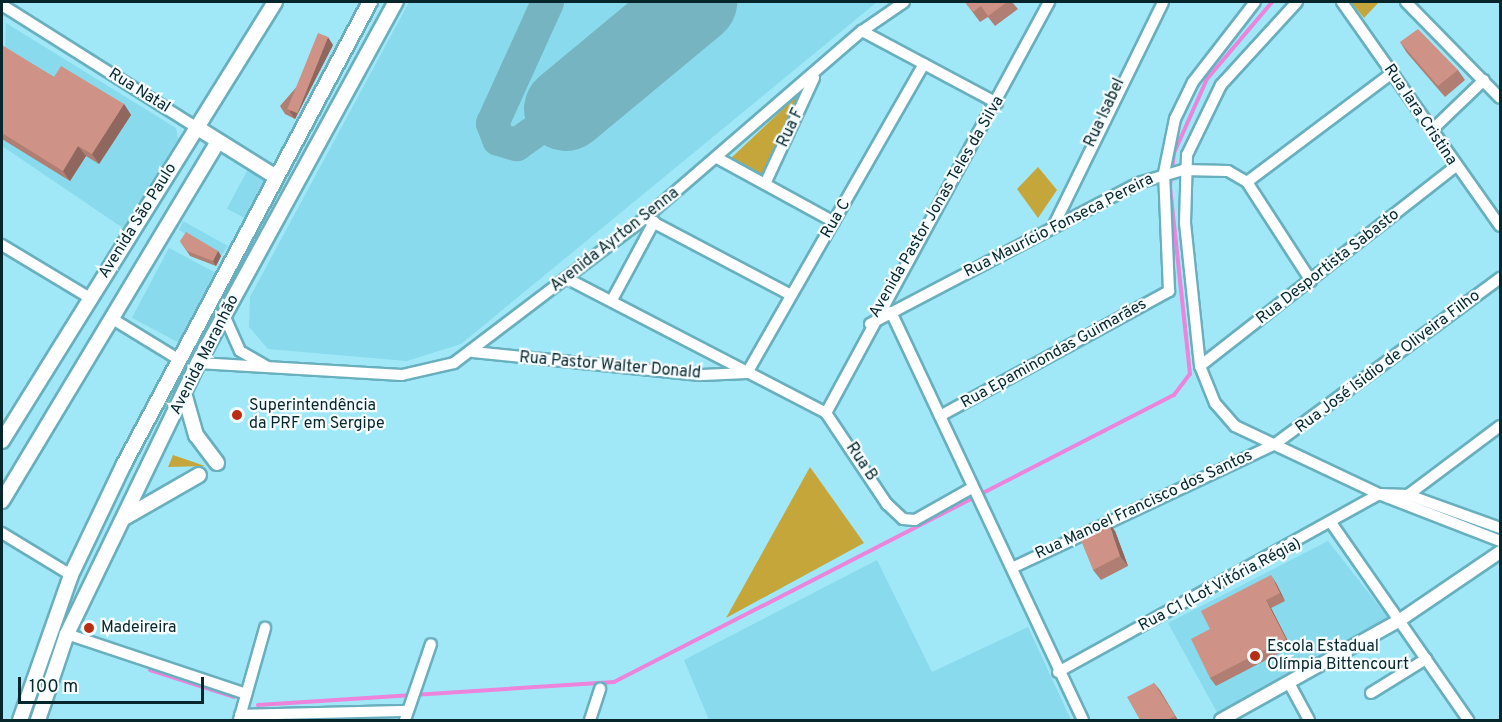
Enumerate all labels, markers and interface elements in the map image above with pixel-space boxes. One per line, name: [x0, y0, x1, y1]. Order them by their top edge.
street label: Rua Iara Cristina: [1379, 61, 1461, 169]
street label: Rua Natal: [105, 65, 173, 117]
street label: Rua Isabel: [1081, 76, 1129, 150]
street label: Avenida Pastor Jonas Teles da Silva: [865, 92, 1009, 322]
street label: Rua F: [774, 106, 808, 150]
street label: Avenida São Paulo: [95, 160, 181, 282]
street label: Rua Maurício Fonseca Pereira: [961, 170, 1157, 282]
street label: Avenida Ayrton Senna: [547, 184, 683, 296]
street label: Rua C: [817, 196, 855, 242]
street label: Rua Desportista Sabasto: [1253, 205, 1403, 329]
street label: Rua José Isidio de Oliveira Filho: [1292, 286, 1484, 438]
street label: Avenida Maranhão: [166, 292, 244, 418]
street label: Rua Epaminondas Guimarães: [958, 295, 1150, 413]
street label: Rua Pastor Walter Donald: [518, 348, 702, 384]
place label: Superintendência da PRF em Sergipe: [249, 396, 385, 434]
marker: Superintendência da PRF em Sergipe: [230, 408, 244, 422]
street label: Rua B: [841, 439, 881, 485]
street label: Rua Manoel Francisco dos Santos: [1032, 446, 1256, 564]
street label: Rua C1 (Lot Vitória Régia): [1135, 534, 1305, 636]
place label: Madeireira: [101, 618, 177, 638]
marker: Madeireira: [82, 621, 96, 635]
place label: Escola Estadual Olímpia Bittencourt: [1267, 637, 1409, 675]
marker: Escola Estadual Olímpia Bittencourt: [1248, 649, 1262, 663]
scale bar: [21, 665, 207, 703]
text: 100 m: [29, 676, 78, 699]

